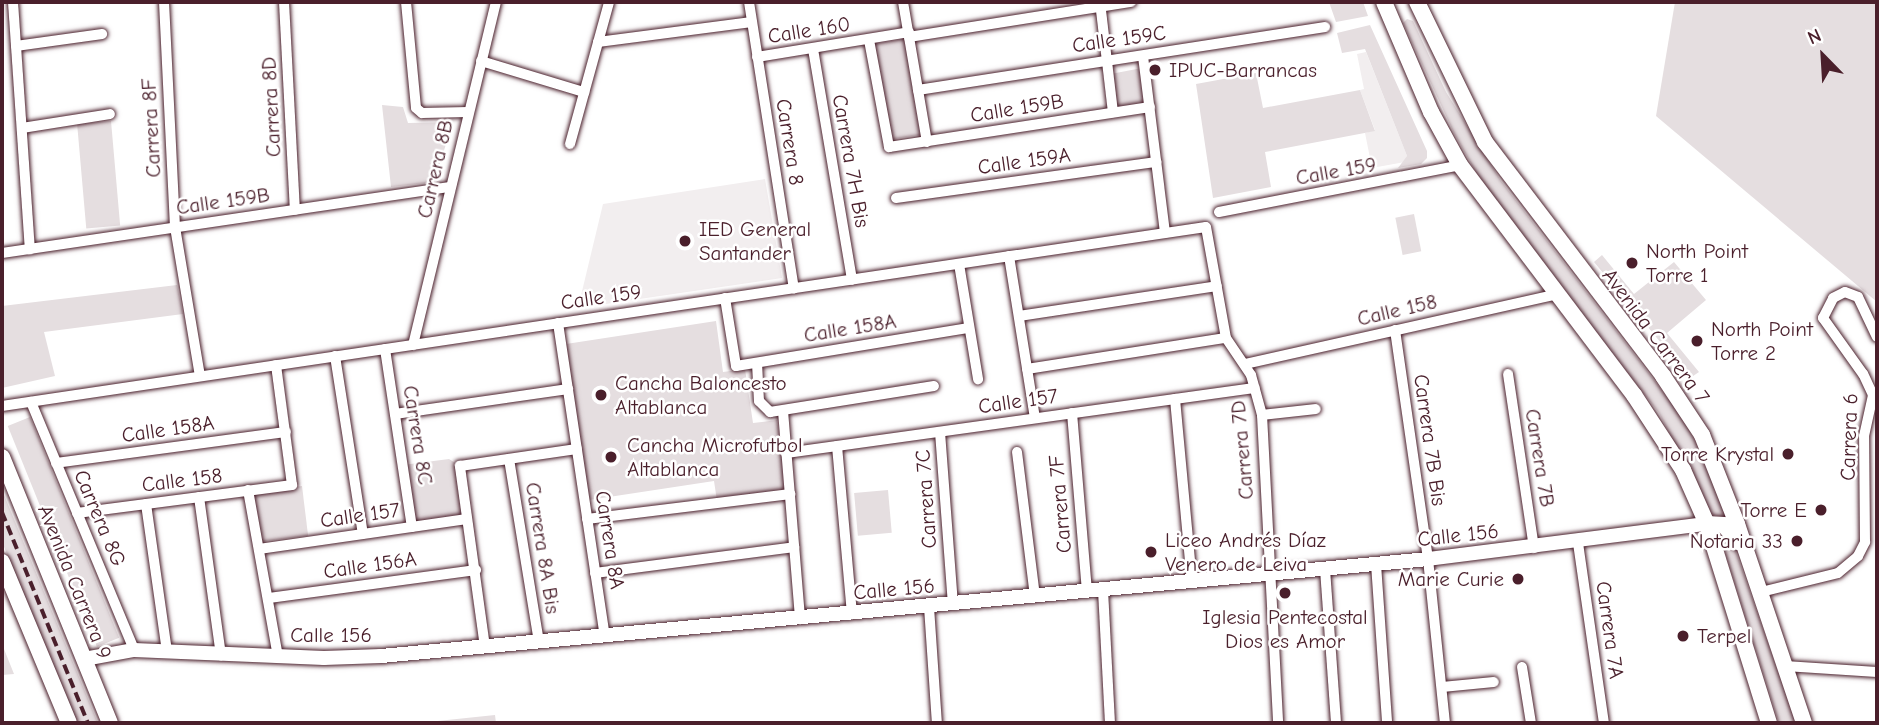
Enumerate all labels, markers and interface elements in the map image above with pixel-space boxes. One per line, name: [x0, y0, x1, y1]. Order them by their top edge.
street label: Calle 160: [766, 11, 852, 49]
street label: Calle 159C: [1071, 20, 1167, 58]
north arrow: [1788, 21, 1858, 91]
text: N: [1804, 24, 1825, 49]
street label: Carrera 8D: [256, 56, 286, 158]
place label: IPUC-Barrancas: [1169, 57, 1317, 83]
marker: IPUC-Barrancas: [1147, 62, 1163, 78]
street label: Carrera 8F: [136, 78, 166, 178]
street label: Calle 159B: [968, 88, 1066, 128]
street label: Carrera 7H Bis: [827, 92, 875, 230]
street label: Carrera 8: [771, 97, 809, 187]
street label: Carrera 8B: [411, 117, 459, 221]
street label: Calle 159A: [976, 142, 1072, 180]
street label: Calle 159: [1294, 152, 1378, 190]
street label: Calle 159B: [175, 182, 271, 220]
place label: IED General Santander: [699, 216, 811, 266]
marker: IED General Santander: [677, 233, 693, 249]
place label: North Point Torre 1: [1646, 238, 1748, 288]
marker: North Point Torre 1: [1624, 255, 1640, 271]
street label: Avenida Carrera 7: [1597, 263, 1715, 409]
street label: Calle 159: [559, 279, 643, 315]
street label: Calle 158: [1355, 289, 1439, 331]
street label: Calle 158A: [802, 308, 898, 348]
place label: North Point Torre 2: [1711, 316, 1813, 366]
marker: North Point Torre 2: [1689, 333, 1705, 349]
place label: Cancha Baloncesto Altablanca: [615, 370, 787, 420]
street label: Carrera 7B Bis: [1408, 372, 1452, 508]
street label: Calle 157: [977, 383, 1059, 419]
street label: Carrera 8C: [398, 384, 438, 486]
marker: Cancha Baloncesto Altablanca: [593, 387, 609, 403]
street label: Carrera 6: [1835, 393, 1863, 481]
street label: Carrera 7D: [1225, 399, 1259, 501]
street label: Carrera 7B: [1520, 407, 1560, 509]
street label: Calle 158A: [120, 410, 216, 448]
place label: Cancha Microfutbol Altablanca: [627, 432, 803, 482]
place label: Torre Krystal: [1661, 441, 1774, 467]
marker: Torre Krystal: [1780, 446, 1796, 462]
marker: Cancha Microfutbol Altablanca: [601, 447, 621, 467]
street label: Carrera 7C: [910, 449, 942, 549]
street label: Carrera 7F: [1043, 454, 1077, 554]
street label: Calle 158: [140, 463, 224, 497]
street label: Carrera 8G: [68, 466, 132, 570]
street label: Carrera 8A Bis: [520, 480, 566, 616]
street label: Carrera 8A: [590, 489, 630, 591]
street label: Calle 157: [319, 497, 401, 533]
place label: Torre E: [1740, 497, 1807, 523]
street label: Avenida Carrera 9: [33, 501, 117, 663]
marker: Torre E: [1813, 502, 1829, 518]
street label: Calle 156: [1416, 518, 1500, 552]
place label: Liceo Andrés Díaz Venero de Leiva: [1165, 527, 1326, 577]
place label: Notaria 33: [1690, 528, 1783, 554]
marker: Notaria 33: [1789, 533, 1805, 549]
marker: Liceo Andrés Díaz Venero de Leiva: [1143, 544, 1159, 560]
street label: Calle 156A: [322, 546, 418, 584]
place label: Marie Curie: [1398, 566, 1504, 592]
marker: Marie Curie: [1510, 571, 1526, 587]
street label: Calle 156: [852, 573, 936, 605]
street label: Carrera 7A: [1591, 580, 1629, 680]
marker: Iglesia Pentecostal Dios es Amor: [1277, 585, 1293, 601]
place label: Iglesia Pentecostal Dios es Amor: [1202, 604, 1368, 654]
street label: Calle 156: [290, 622, 372, 648]
place label: Terpel: [1697, 623, 1751, 649]
marker: Terpel: [1675, 628, 1691, 644]

